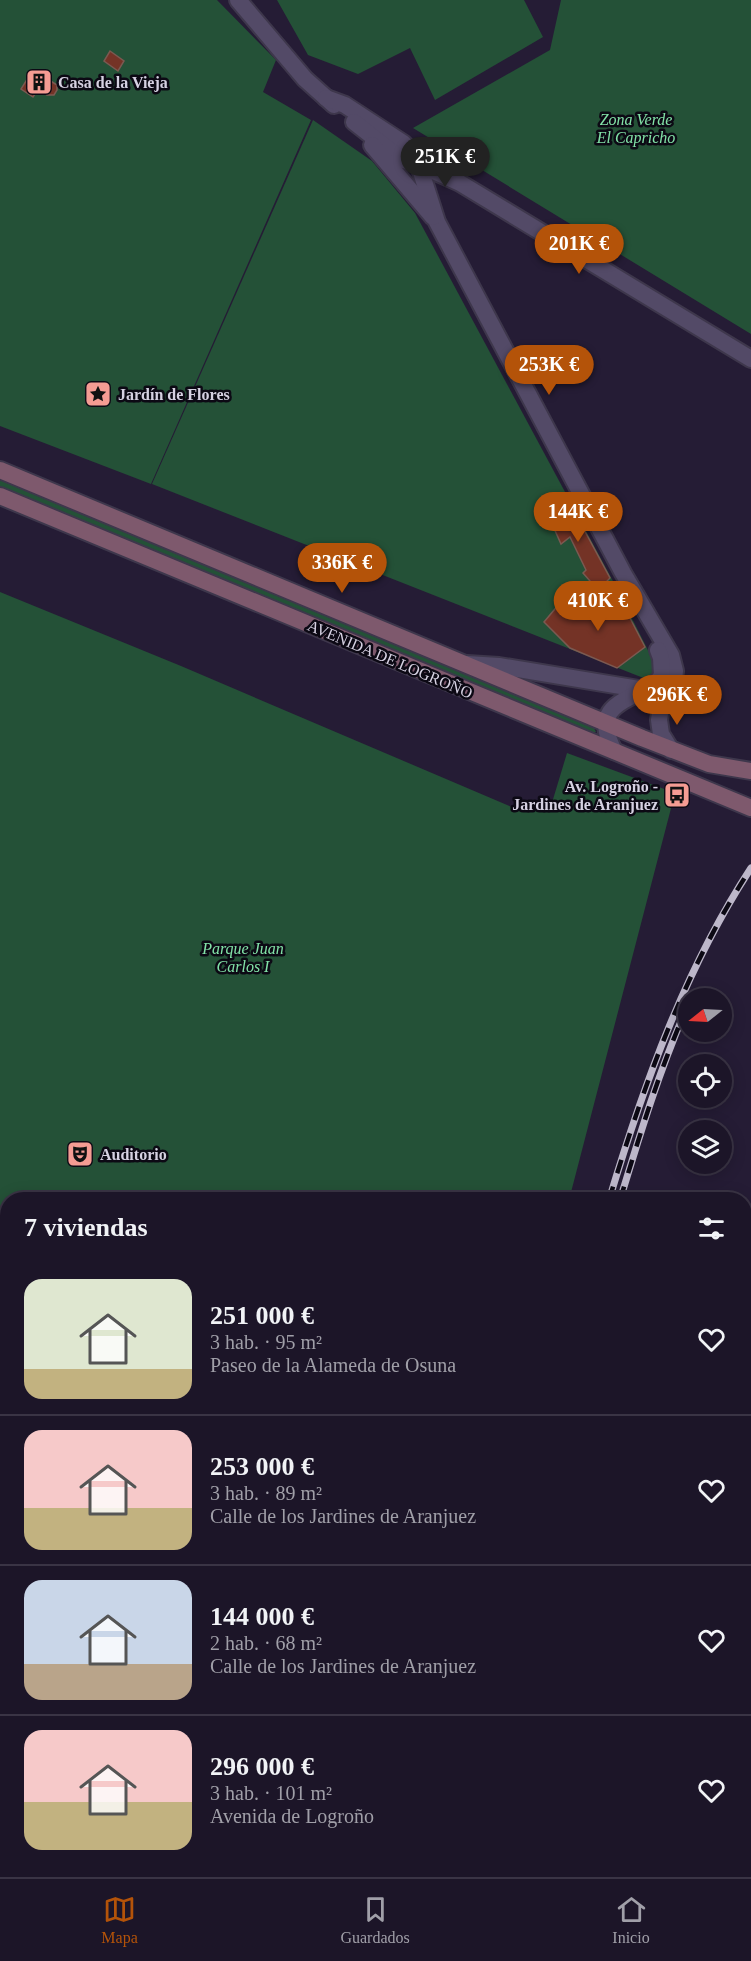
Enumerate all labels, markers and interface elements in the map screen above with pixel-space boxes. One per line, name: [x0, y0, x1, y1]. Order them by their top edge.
building icon: Casa de la Vieja: [24, 67, 54, 97]
place label: Casa de la Vieja: [58, 74, 168, 92]
park label: Zona Verde El Capricho: [596, 111, 675, 147]
pin: 251K €: [396, 137, 494, 188]
text: 251K €: [415, 145, 475, 167]
pin: 201K €: [530, 224, 628, 275]
text: 201K €: [549, 232, 609, 254]
pin: 253K €: [500, 345, 598, 396]
text: 253K €: [519, 353, 579, 375]
place icon: Jardín de Flores: [83, 379, 113, 409]
place label: Jardín de Flores: [118, 386, 230, 403]
pin: 144K €: [529, 492, 627, 543]
text: 144K €: [548, 500, 608, 522]
pin: 336K €: [293, 543, 391, 594]
text: 336K €: [312, 551, 372, 573]
pin: 410K €: [549, 581, 647, 632]
text: 410K €: [568, 589, 628, 611]
street label: AVENIDA DE LOGROÑO: [305, 617, 475, 701]
pin: 296K €: [628, 675, 726, 726]
text: 296K €: [647, 683, 707, 705]
place label: Av. Logroño - Jardines de Aranjuez: [512, 778, 658, 814]
bus stop icon: Av. Logroño - Jardines de Aranjuez: [662, 780, 692, 810]
park label: Parque Juan Carlos I: [201, 940, 284, 975]
north arrow: [678, 988, 732, 1042]
map controls: [678, 988, 732, 1174]
button: locate: [678, 1054, 732, 1108]
button: layers: [678, 1120, 732, 1174]
theatre icon: Auditorio: [65, 1139, 95, 1169]
place label: Auditorio: [100, 1146, 167, 1163]
icon: filters: [695, 1212, 728, 1245]
text: 7 viviendas: [24, 1213, 148, 1242]
text: 251 000 €: [210, 1301, 314, 1330]
icon: home: [72, 1303, 144, 1375]
icon: heart: [695, 1323, 728, 1356]
text: 3 hab. · 95 m²: [210, 1331, 322, 1353]
text: Paseo de la Alameda de Osuna: [210, 1354, 456, 1376]
text: 253 000 €: [210, 1452, 314, 1481]
icon: home: [72, 1454, 144, 1526]
icon: heart: [695, 1474, 728, 1507]
text: 3 hab. · 89 m²: [210, 1482, 322, 1504]
text: Calle de los Jardines de Aranjuez: [210, 1505, 476, 1527]
text: 144 000 €: [210, 1602, 314, 1631]
icon: home: [72, 1604, 144, 1676]
icon: heart: [695, 1624, 728, 1657]
text: 2 hab. · 68 m²: [210, 1632, 322, 1654]
text: Calle de los Jardines de Aranjuez: [210, 1655, 476, 1677]
text: 296 000 €: [210, 1752, 314, 1781]
icon: home: [72, 1754, 144, 1826]
icon: heart: [695, 1774, 728, 1807]
text: 3 hab. · 101 m²: [210, 1782, 332, 1804]
text: Avenida de Logroño: [210, 1805, 374, 1827]
tab: Mapa: [101, 1893, 138, 1947]
tab: Guardados: [340, 1893, 410, 1947]
tab: Inicio: [612, 1893, 650, 1947]

